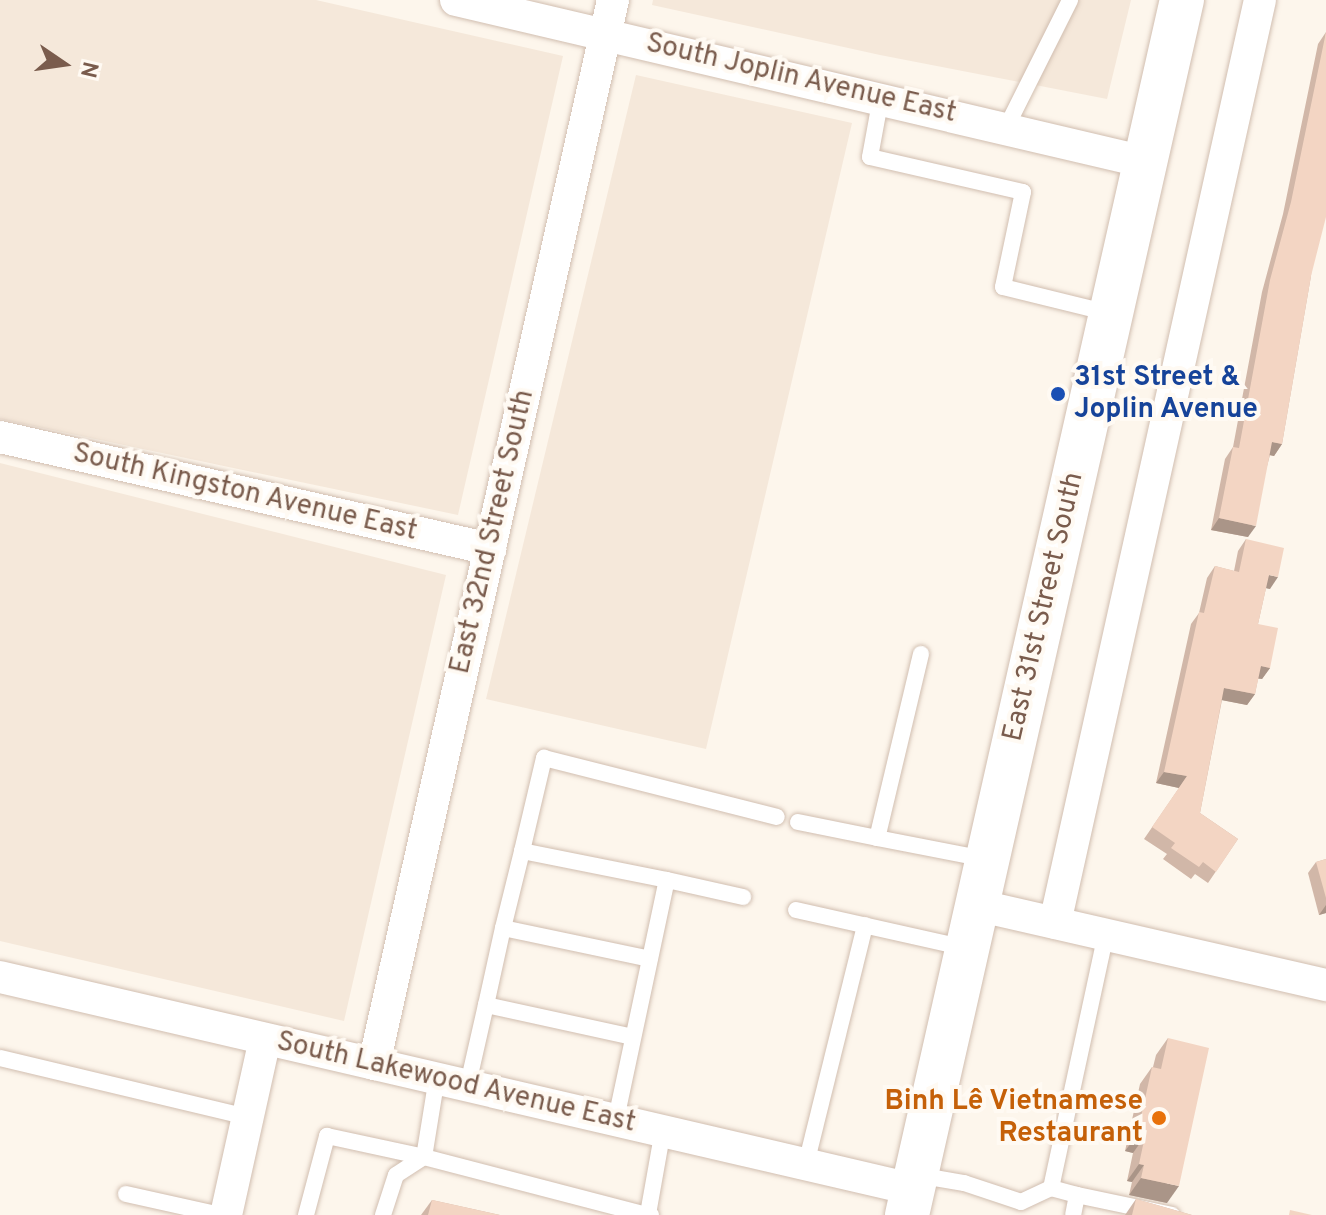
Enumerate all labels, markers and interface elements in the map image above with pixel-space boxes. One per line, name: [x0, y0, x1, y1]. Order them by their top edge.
north arrow: [24, 24, 104, 104]
street label: South Joplin Avenue East: [642, 27, 960, 131]
text: N: [73, 59, 103, 80]
place label: 31st Street & Joplin Avenue: [1074, 361, 1259, 427]
marker: 31st Street & Joplin Avenue: [1049, 385, 1067, 403]
street label: East 32nd Street South: [444, 387, 542, 677]
street label: South Kingston Avenue East: [69, 437, 421, 549]
street label: East 31st Street South: [997, 469, 1091, 745]
street label: South Lakewood Avenue East: [273, 1025, 639, 1141]
place label: Binh Lê Vietnamese Restaurant: [883, 1085, 1143, 1151]
marker: Binh Lê Vietnamese Restaurant: [1150, 1109, 1168, 1127]

